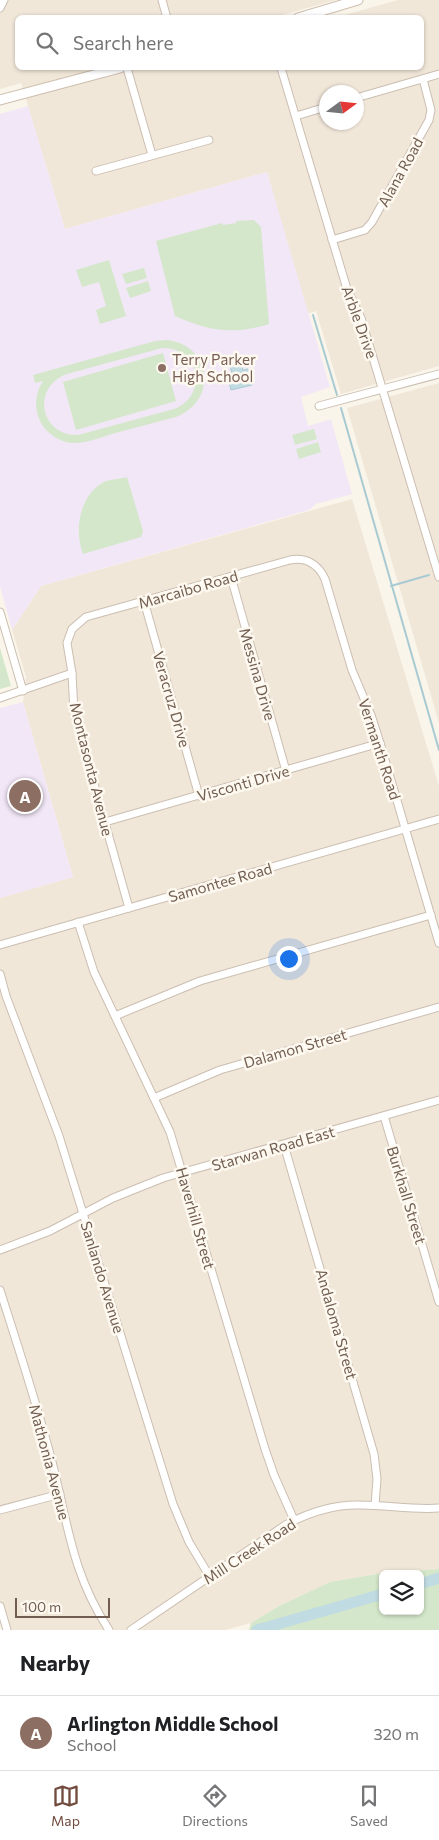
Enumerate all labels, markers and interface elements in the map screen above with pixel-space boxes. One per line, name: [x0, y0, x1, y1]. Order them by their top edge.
search box: [15, 15, 424, 70]
icon: search: [33, 29, 61, 57]
text: Search here: [73, 31, 173, 54]
north arrow: [319, 85, 364, 130]
street label: Alana Road: [374, 134, 426, 210]
street label: Arble Drive: [339, 283, 381, 361]
place label: Terry Parker High School: [172, 350, 256, 385]
marker: Terry Parker High School: [156, 362, 168, 374]
street label: Marcaibo Road: [136, 566, 240, 612]
street label: Messina Drive: [236, 626, 280, 722]
street label: Veracruz Drive: [150, 649, 194, 749]
street label: Vermanth Road: [355, 696, 405, 802]
street label: Montasonta Avenue: [67, 700, 117, 838]
street label: Visconti Drive: [195, 761, 291, 805]
pin: A: [9, 777, 41, 815]
street label: Samontee Road: [166, 859, 274, 905]
your location: [276, 946, 302, 972]
street label: Dalamon Street: [241, 1025, 349, 1071]
street label: Starwan Road East: [209, 1122, 337, 1174]
street label: Burkhall Street: [384, 1144, 430, 1246]
street label: Haverhill Street: [173, 1165, 219, 1271]
street label: Sanlando Avenue: [77, 1219, 129, 1335]
street label: Andaloma Street: [313, 1267, 361, 1381]
street label: Mathonia Avenue: [26, 1402, 74, 1522]
street label: Mill Creek Road: [199, 1514, 299, 1588]
map controls: [379, 1570, 424, 1615]
button: layers: [379, 1570, 424, 1615]
scale bar: [15, 1595, 110, 1618]
text: 100 m: [22, 1598, 61, 1615]
text: Nearby: [20, 1650, 90, 1675]
text: Arlington Middle School: [67, 1712, 278, 1735]
text: A: [30, 1724, 42, 1743]
text: 320 m: [374, 1724, 419, 1743]
text: School: [67, 1735, 117, 1754]
tab: Map: [51, 1782, 80, 1829]
tab: Directions: [182, 1782, 248, 1829]
tab: Saved: [350, 1782, 388, 1829]

